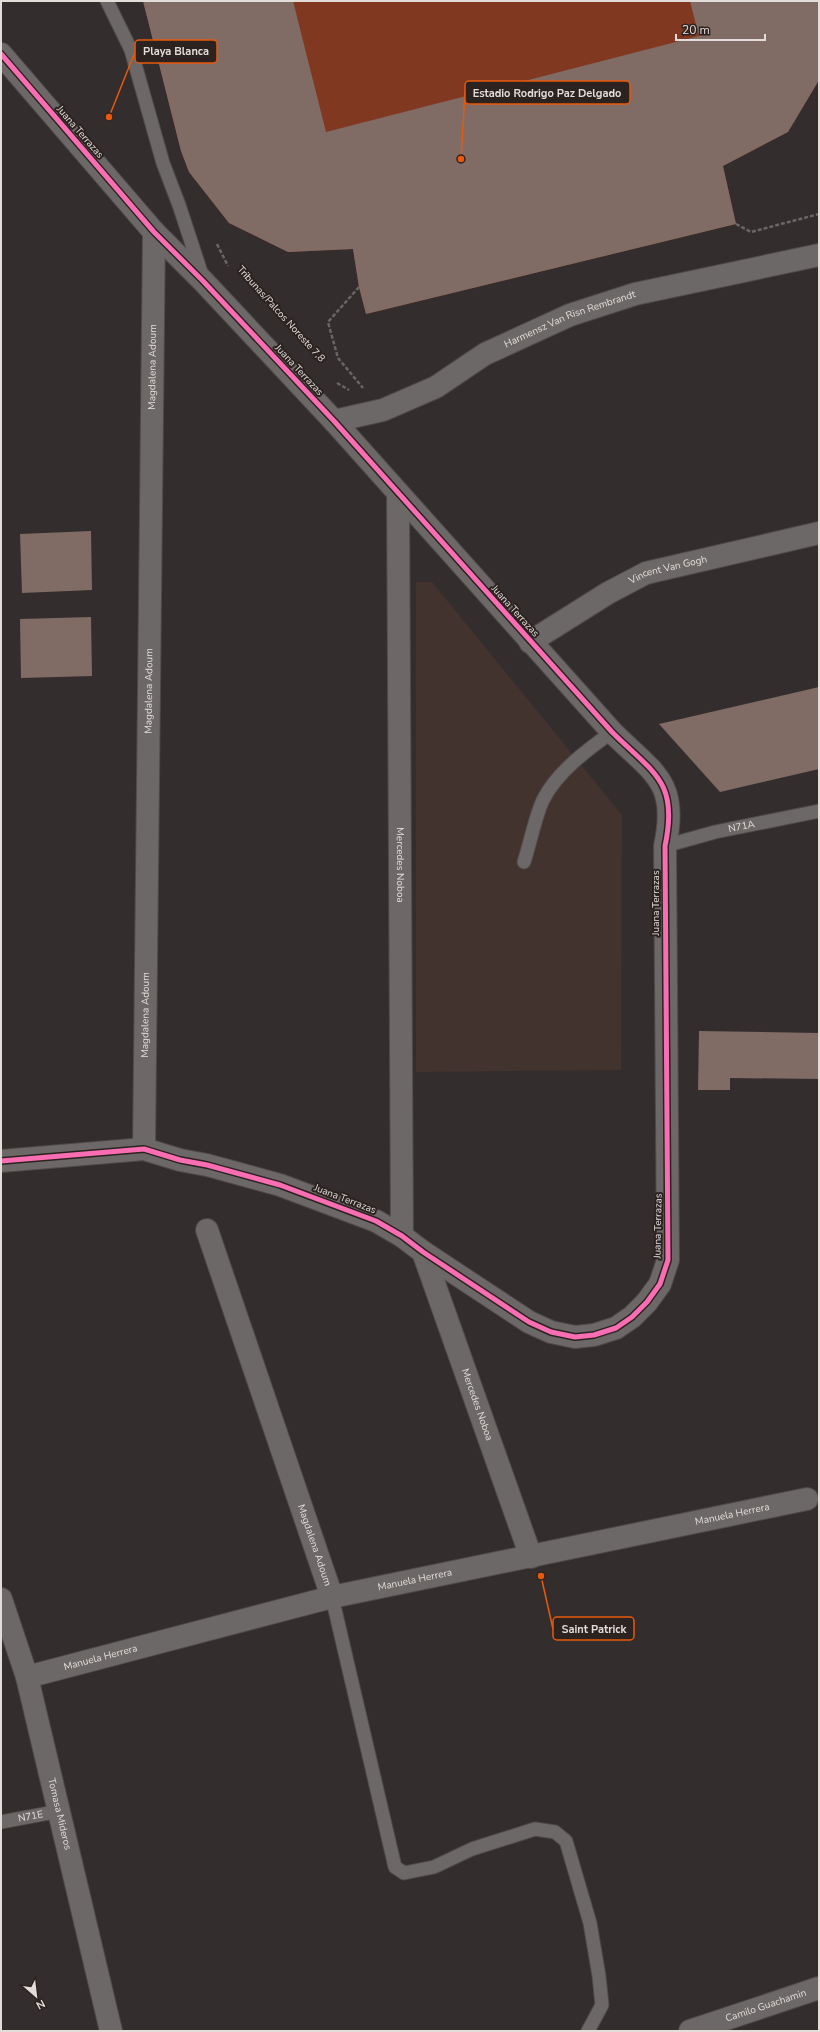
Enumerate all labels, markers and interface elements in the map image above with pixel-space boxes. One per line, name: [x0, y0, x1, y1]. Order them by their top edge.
scale bar: [676, 16, 765, 42]
text: 20 m: [682, 22, 710, 38]
callout: Playa Blanca: [135, 40, 217, 63]
text: Playa Blanca: [143, 44, 209, 59]
callout: Estadio Rodrigo Paz Delgado: [465, 81, 630, 104]
text: Estadio Rodrigo Paz Delgado: [473, 86, 621, 101]
street label: Juana Terrazas: [53, 102, 107, 161]
street label: Tribunas/Palcos Noreste 7,8: [234, 263, 328, 365]
street label: Harmensz Van Risn Rembrandt: [502, 287, 638, 351]
street label: Magdalena Adoum: [145, 324, 160, 410]
street label: Juana Terrazas: [271, 341, 327, 399]
street label: Vincent Van Gogh: [626, 552, 708, 588]
street label: Juana Terrazas: [487, 581, 542, 640]
street label: Magdalena Adoum: [142, 648, 156, 734]
street label: N71A: [727, 817, 757, 836]
street label: Mercedes Noboa: [393, 827, 407, 903]
street label: Juana Terrazas: [649, 870, 663, 937]
street label: Magdalena Adoum: [138, 972, 153, 1058]
street label: Juana Terrazas: [311, 1180, 378, 1217]
street label: Juana Terrazas: [650, 1193, 666, 1260]
street label: Mercedes Noboa: [458, 1367, 496, 1443]
street label: Manuela Herrera: [694, 1500, 771, 1529]
street label: Magdalena Adoum: [294, 1502, 335, 1588]
street label: Manuela Herrera: [376, 1565, 453, 1594]
callout: Saint Patrick: [553, 1617, 634, 1640]
text: Saint Patrick: [562, 1622, 627, 1637]
street label: Manuela Herrera: [62, 1641, 139, 1674]
street label: Tomasa Mideros: [44, 1777, 75, 1851]
street label: N71E: [17, 1807, 44, 1826]
north arrow: [16, 1976, 56, 2016]
street label: Camilo Guachamin: [724, 1986, 808, 2026]
text: N: [33, 1996, 48, 2013]

